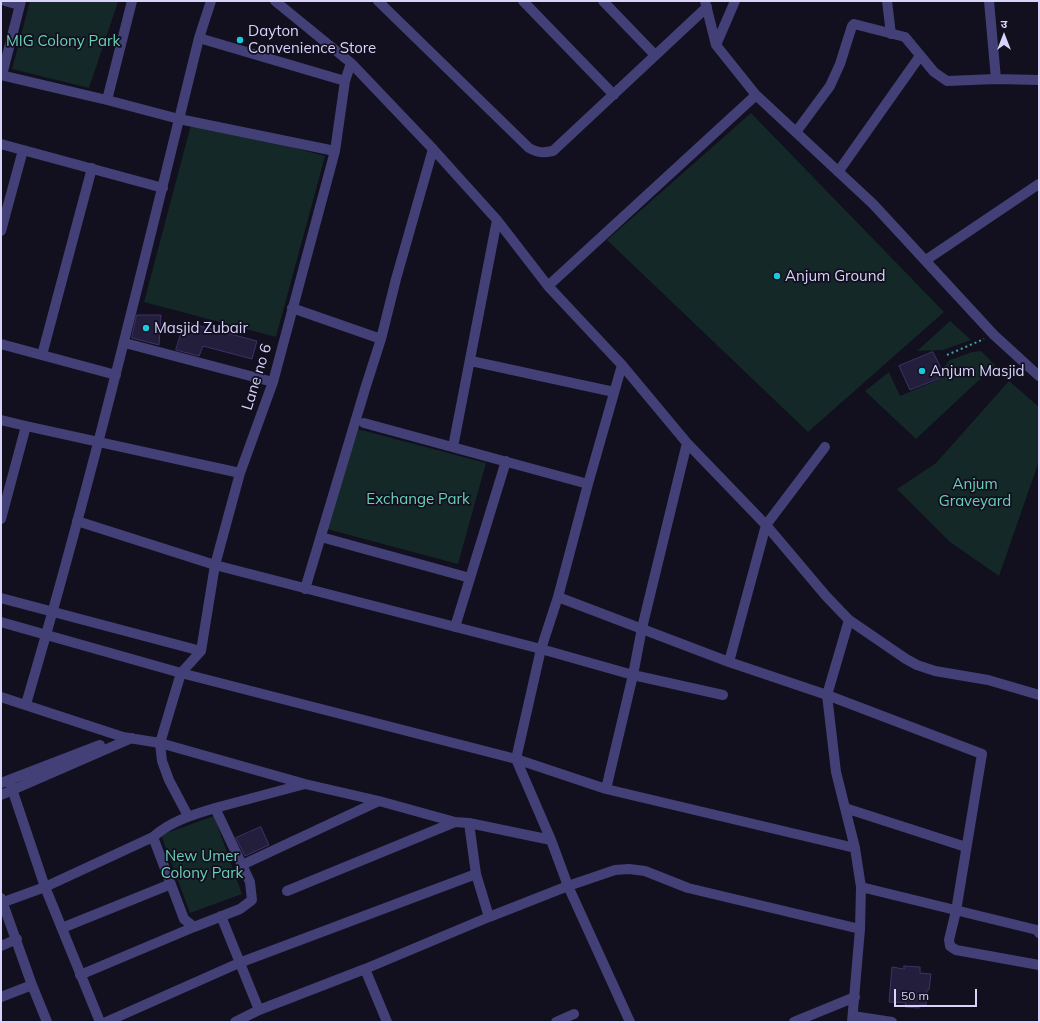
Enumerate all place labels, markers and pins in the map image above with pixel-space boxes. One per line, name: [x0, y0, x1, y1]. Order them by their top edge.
place label: Dayton Convenience Store: [248, 22, 376, 57]
marker: Dayton Convenience Store: [235, 35, 245, 45]
place label: Anjum Ground: [785, 267, 885, 285]
marker: Anjum Ground: [772, 271, 782, 281]
place label: Masjid Zubair: [154, 319, 248, 337]
marker: Masjid Zubair: [141, 323, 151, 333]
place label: Anjum Masjid: [930, 362, 1025, 380]
marker: Anjum Masjid: [917, 366, 927, 376]

